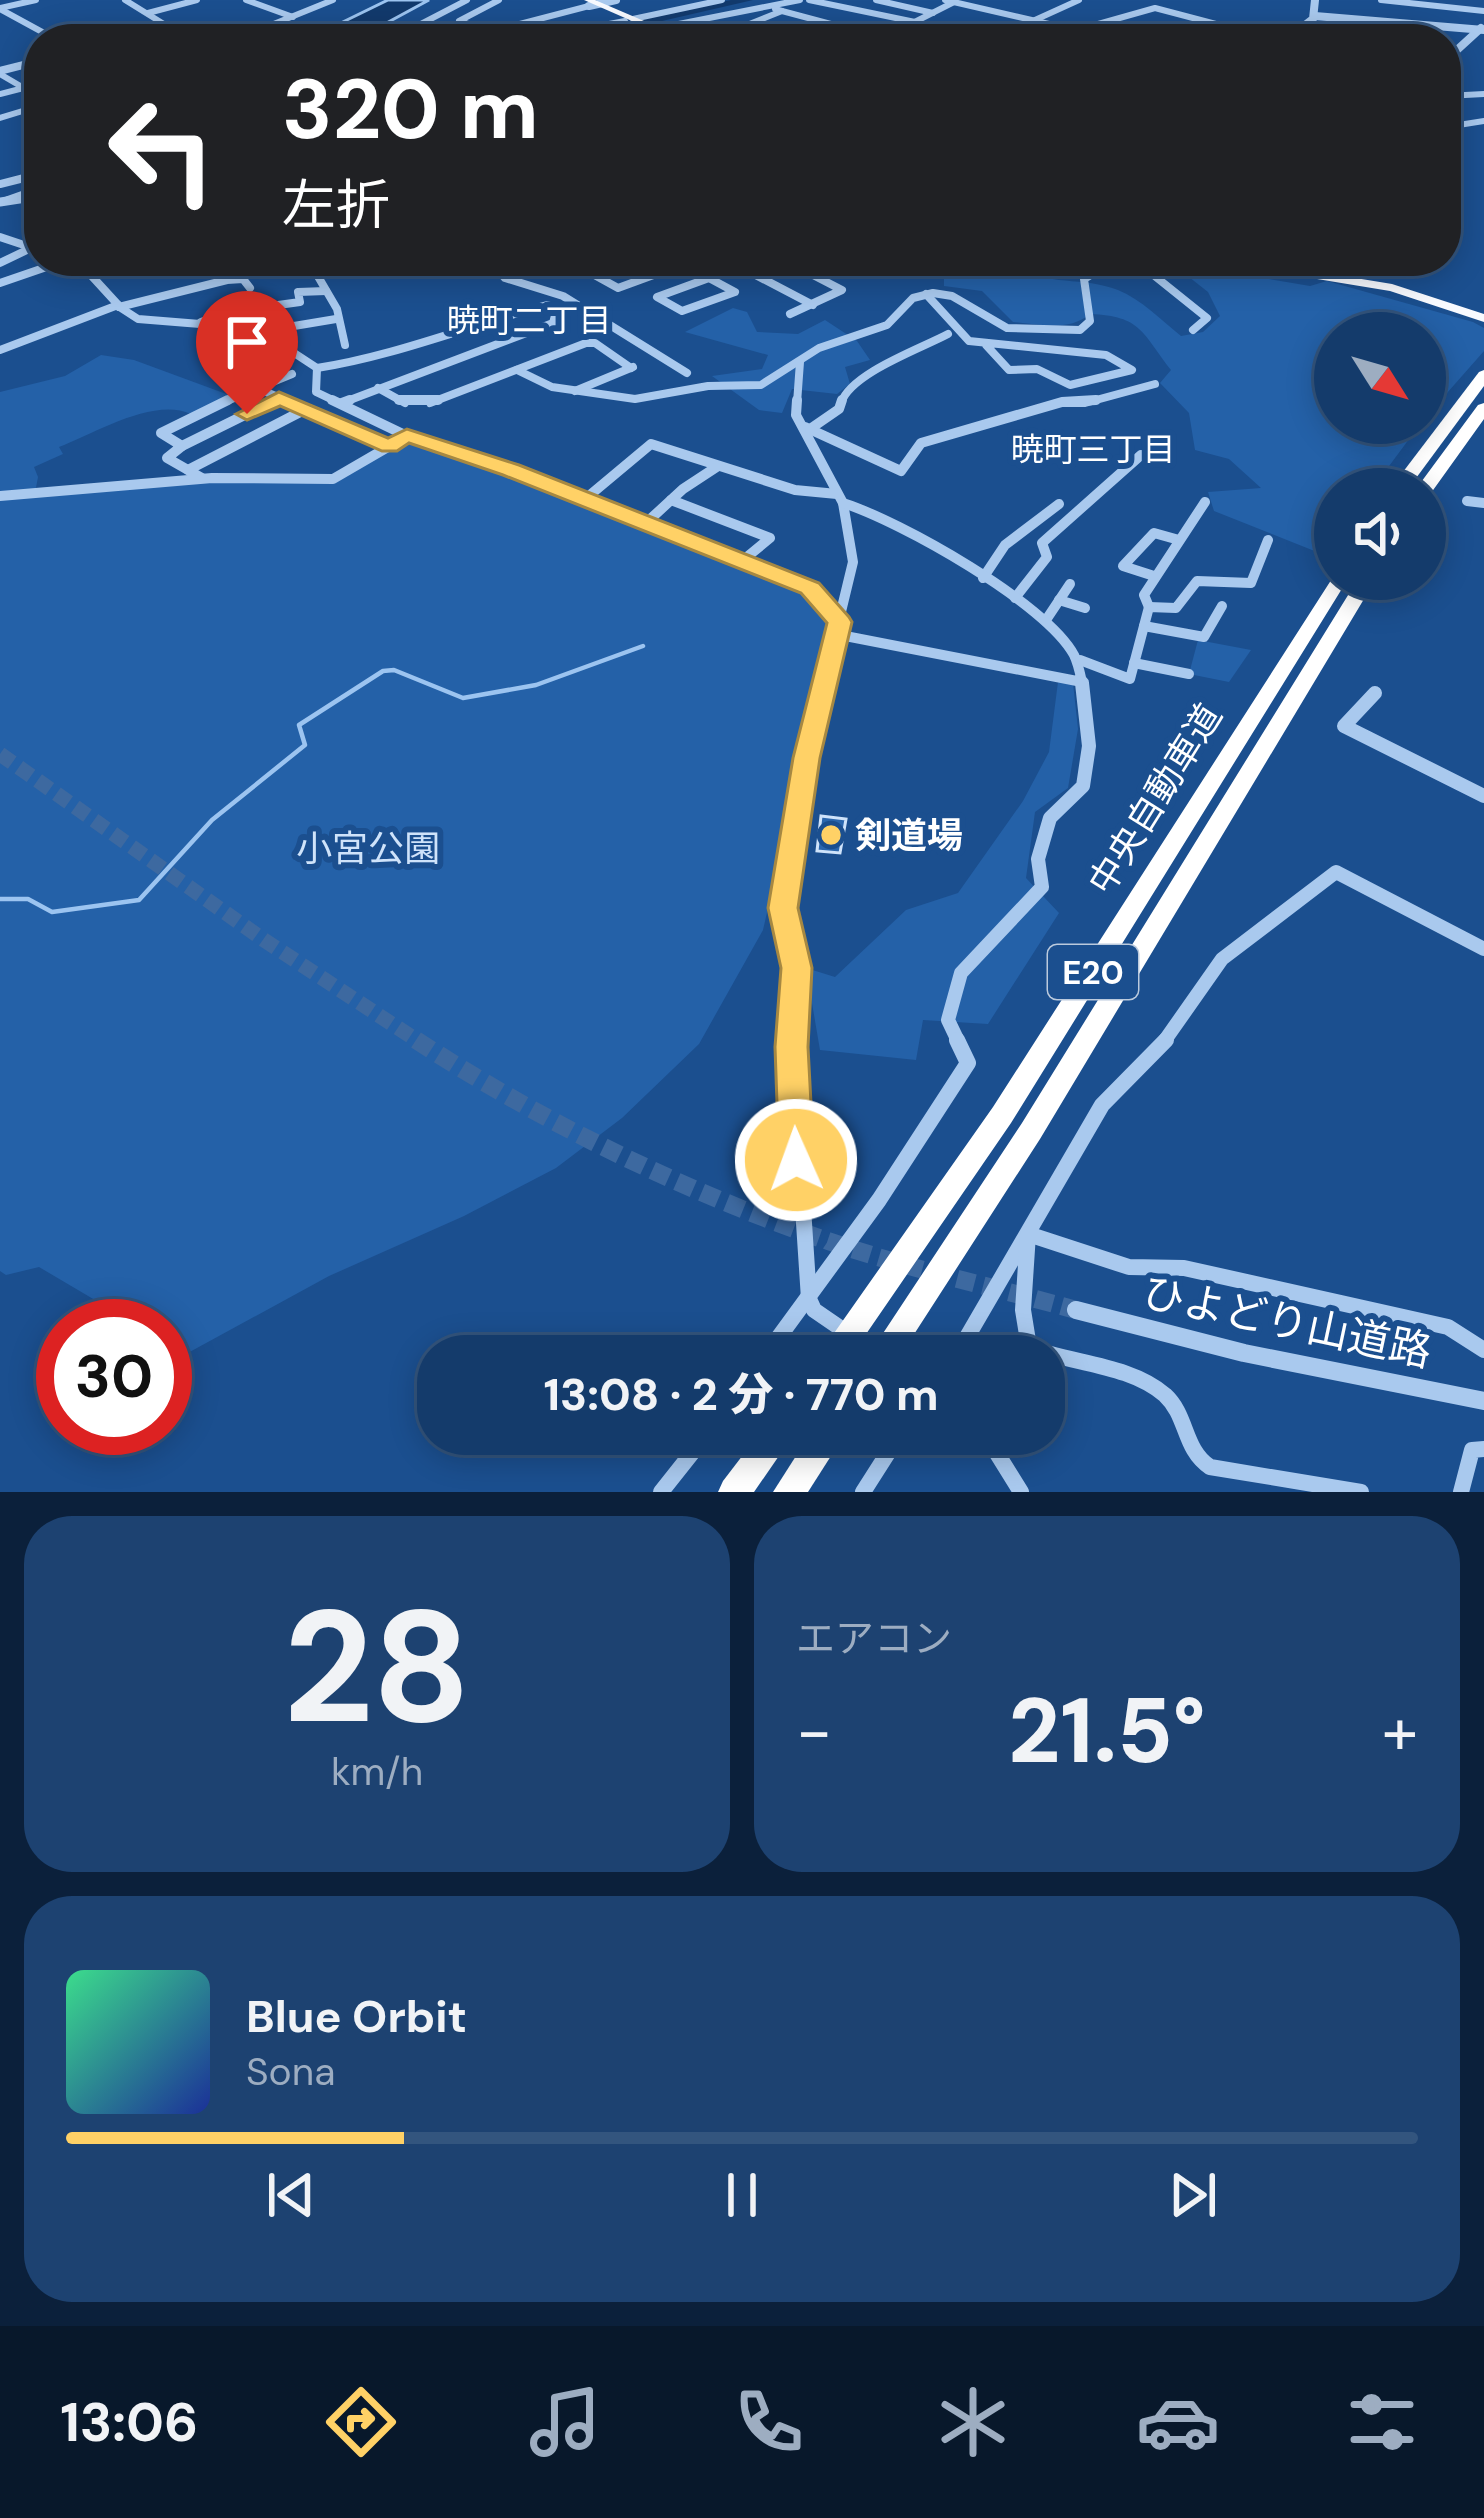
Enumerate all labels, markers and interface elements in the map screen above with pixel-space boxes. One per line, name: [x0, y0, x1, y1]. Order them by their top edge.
text: 320 m: [282, 55, 539, 164]
icon: left: [84, 72, 240, 228]
text: 左折: [282, 170, 390, 241]
pin: [196, 291, 298, 414]
district label: 暁町二丁目: [447, 299, 612, 342]
icon: arrive: [214, 309, 280, 375]
north arrow: [1314, 312, 1446, 444]
map controls: [1314, 312, 1446, 600]
district label: 暁町三丁目: [1011, 428, 1176, 471]
button: sound: [1314, 468, 1446, 600]
street label: 中央自動車道: [1078, 695, 1232, 903]
place label: 剣道場: [855, 812, 963, 859]
marker: 剣道場: [818, 822, 844, 848]
park label: 小宮公園: [296, 825, 440, 872]
road number: E20: [1048, 945, 1138, 999]
position arrow: [733, 1097, 859, 1223]
street label: ひよどり山道路: [1137, 1265, 1437, 1379]
speed limit sign: 30: [36, 1299, 192, 1455]
text: 13:08 · 2 分 · 770 m: [543, 1365, 939, 1424]
text: 28: [283, 1566, 471, 1769]
text: エアコン: [796, 1613, 952, 1664]
text: 21.5°: [1008, 1673, 1206, 1790]
text: −: [796, 1689, 832, 1774]
text: +: [1382, 1689, 1418, 1774]
text: km/h: [331, 1746, 423, 1797]
text: Blue Orbit: [246, 1987, 467, 2046]
text: Sona: [246, 2046, 335, 2097]
icon: previous: [258, 2162, 324, 2228]
icon: pause: [709, 2162, 775, 2228]
icon: next: [1160, 2162, 1226, 2228]
icon: directions: [319, 2380, 403, 2464]
icon: music: [523, 2380, 607, 2464]
icon: phone: [727, 2380, 811, 2464]
icon: climate: [931, 2380, 1015, 2464]
icon: car: [1136, 2380, 1220, 2464]
icon: filters: [1340, 2380, 1424, 2464]
text: 13:06: [60, 2387, 198, 2458]

